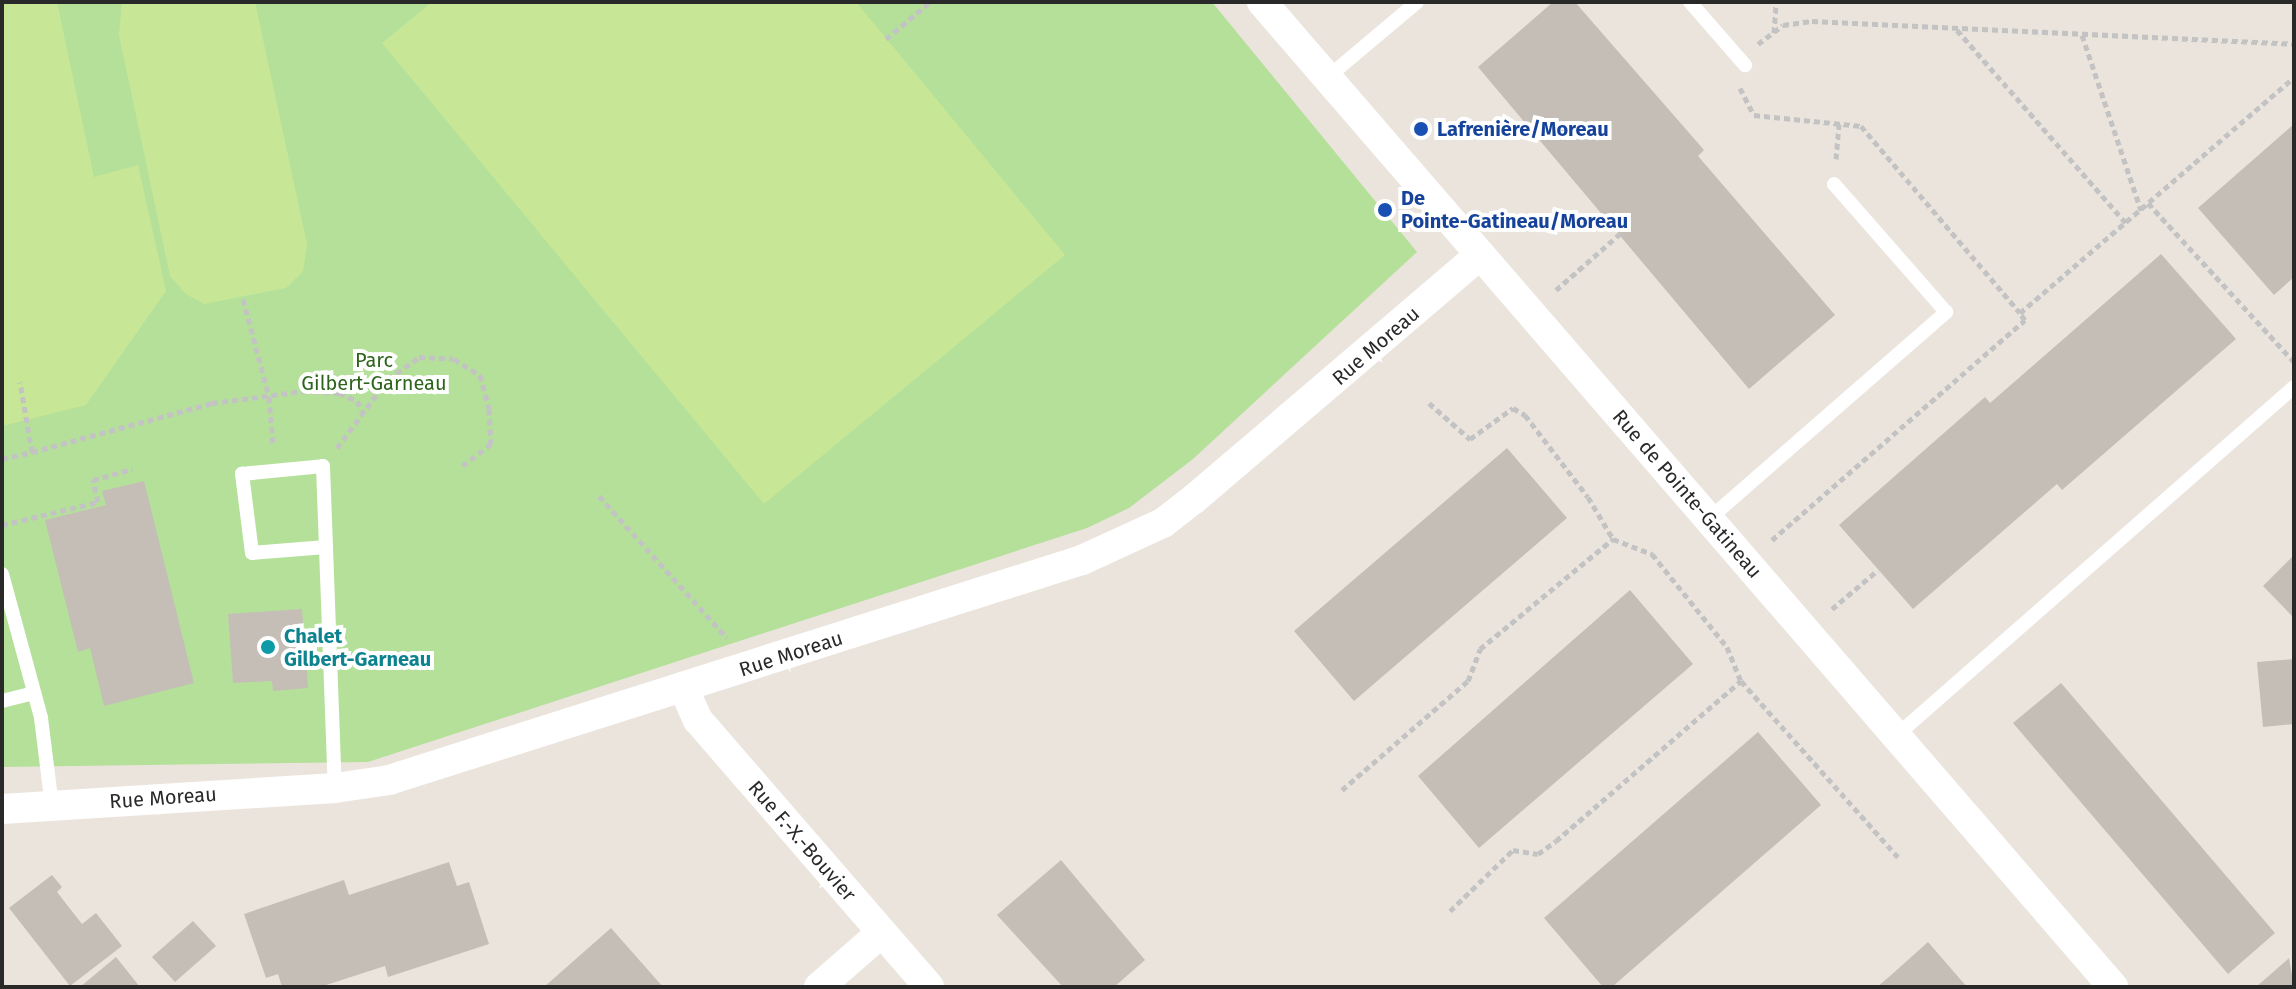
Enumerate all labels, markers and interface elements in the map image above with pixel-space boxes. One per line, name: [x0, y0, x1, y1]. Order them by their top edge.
place label: Lafrenière/Moreau: [1437, 117, 1609, 141]
marker: Lafrenière/Moreau: [1412, 120, 1430, 138]
place label: De Pointe-Gatineau/Moreau: [1401, 186, 1628, 233]
marker: De Pointe-Gatineau/Moreau: [1376, 201, 1394, 219]
street label: Rue Moreau: [1328, 302, 1424, 390]
park label: Parc Gilbert-Garneau: [301, 348, 447, 395]
street label: Rue de Pointe-Gatineau: [1607, 405, 1767, 583]
place label: Chalet Gilbert-Garneau: [284, 624, 431, 671]
street label: Rue Moreau: [736, 626, 846, 682]
marker: Chalet Gilbert-Garneau: [259, 638, 277, 656]
street label: Rue F.-X.-Bouvier: [743, 776, 861, 906]
street label: Rue Moreau: [109, 782, 217, 814]

